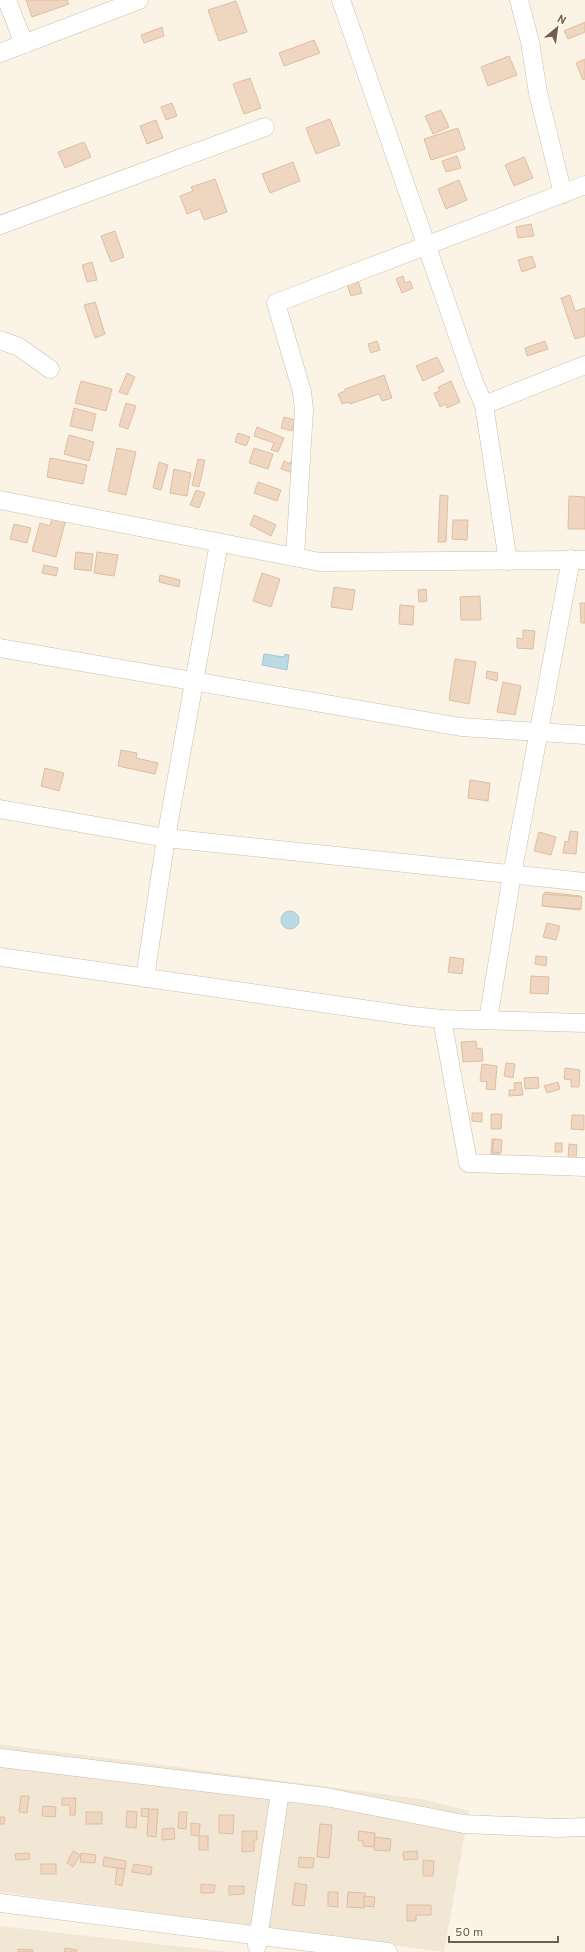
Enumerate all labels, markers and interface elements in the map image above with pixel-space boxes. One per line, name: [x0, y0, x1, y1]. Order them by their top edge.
north arrow: [537, 8, 577, 48]
text: N: [555, 12, 568, 28]
scale bar: [449, 1918, 558, 1944]
text: 50 m: [455, 1925, 483, 1941]

